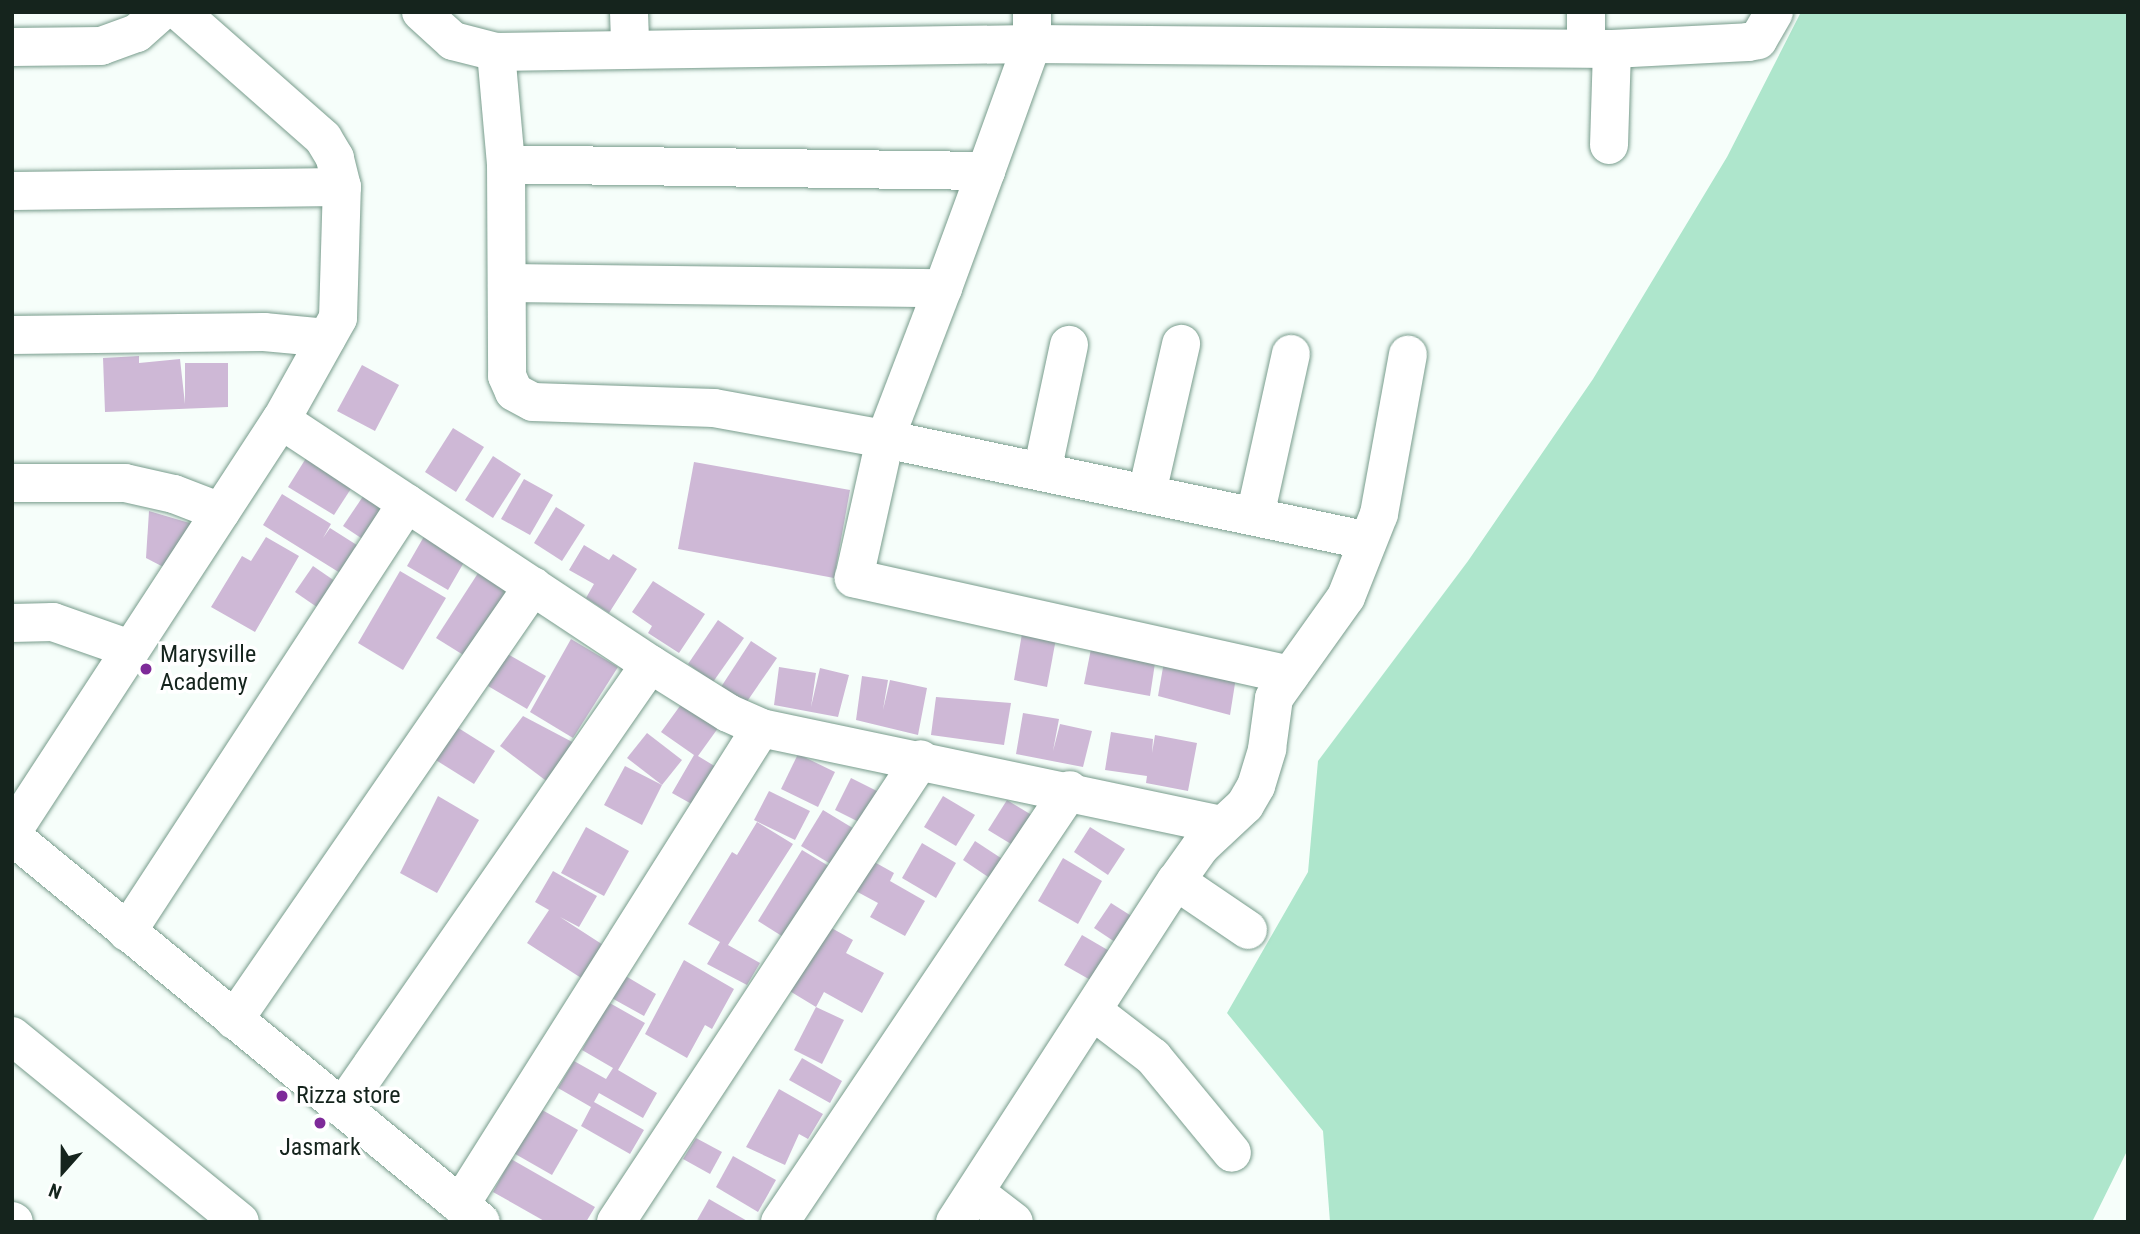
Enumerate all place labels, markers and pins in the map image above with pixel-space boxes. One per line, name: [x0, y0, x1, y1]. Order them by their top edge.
place label: Marysville Academy: [160, 641, 256, 697]
marker: Marysville Academy: [138, 661, 154, 677]
place label: Rizza store: [296, 1082, 401, 1110]
marker: Rizza store: [274, 1088, 290, 1104]
marker: Jasmark: [312, 1115, 328, 1131]
place label: Jasmark: [279, 1134, 361, 1162]

